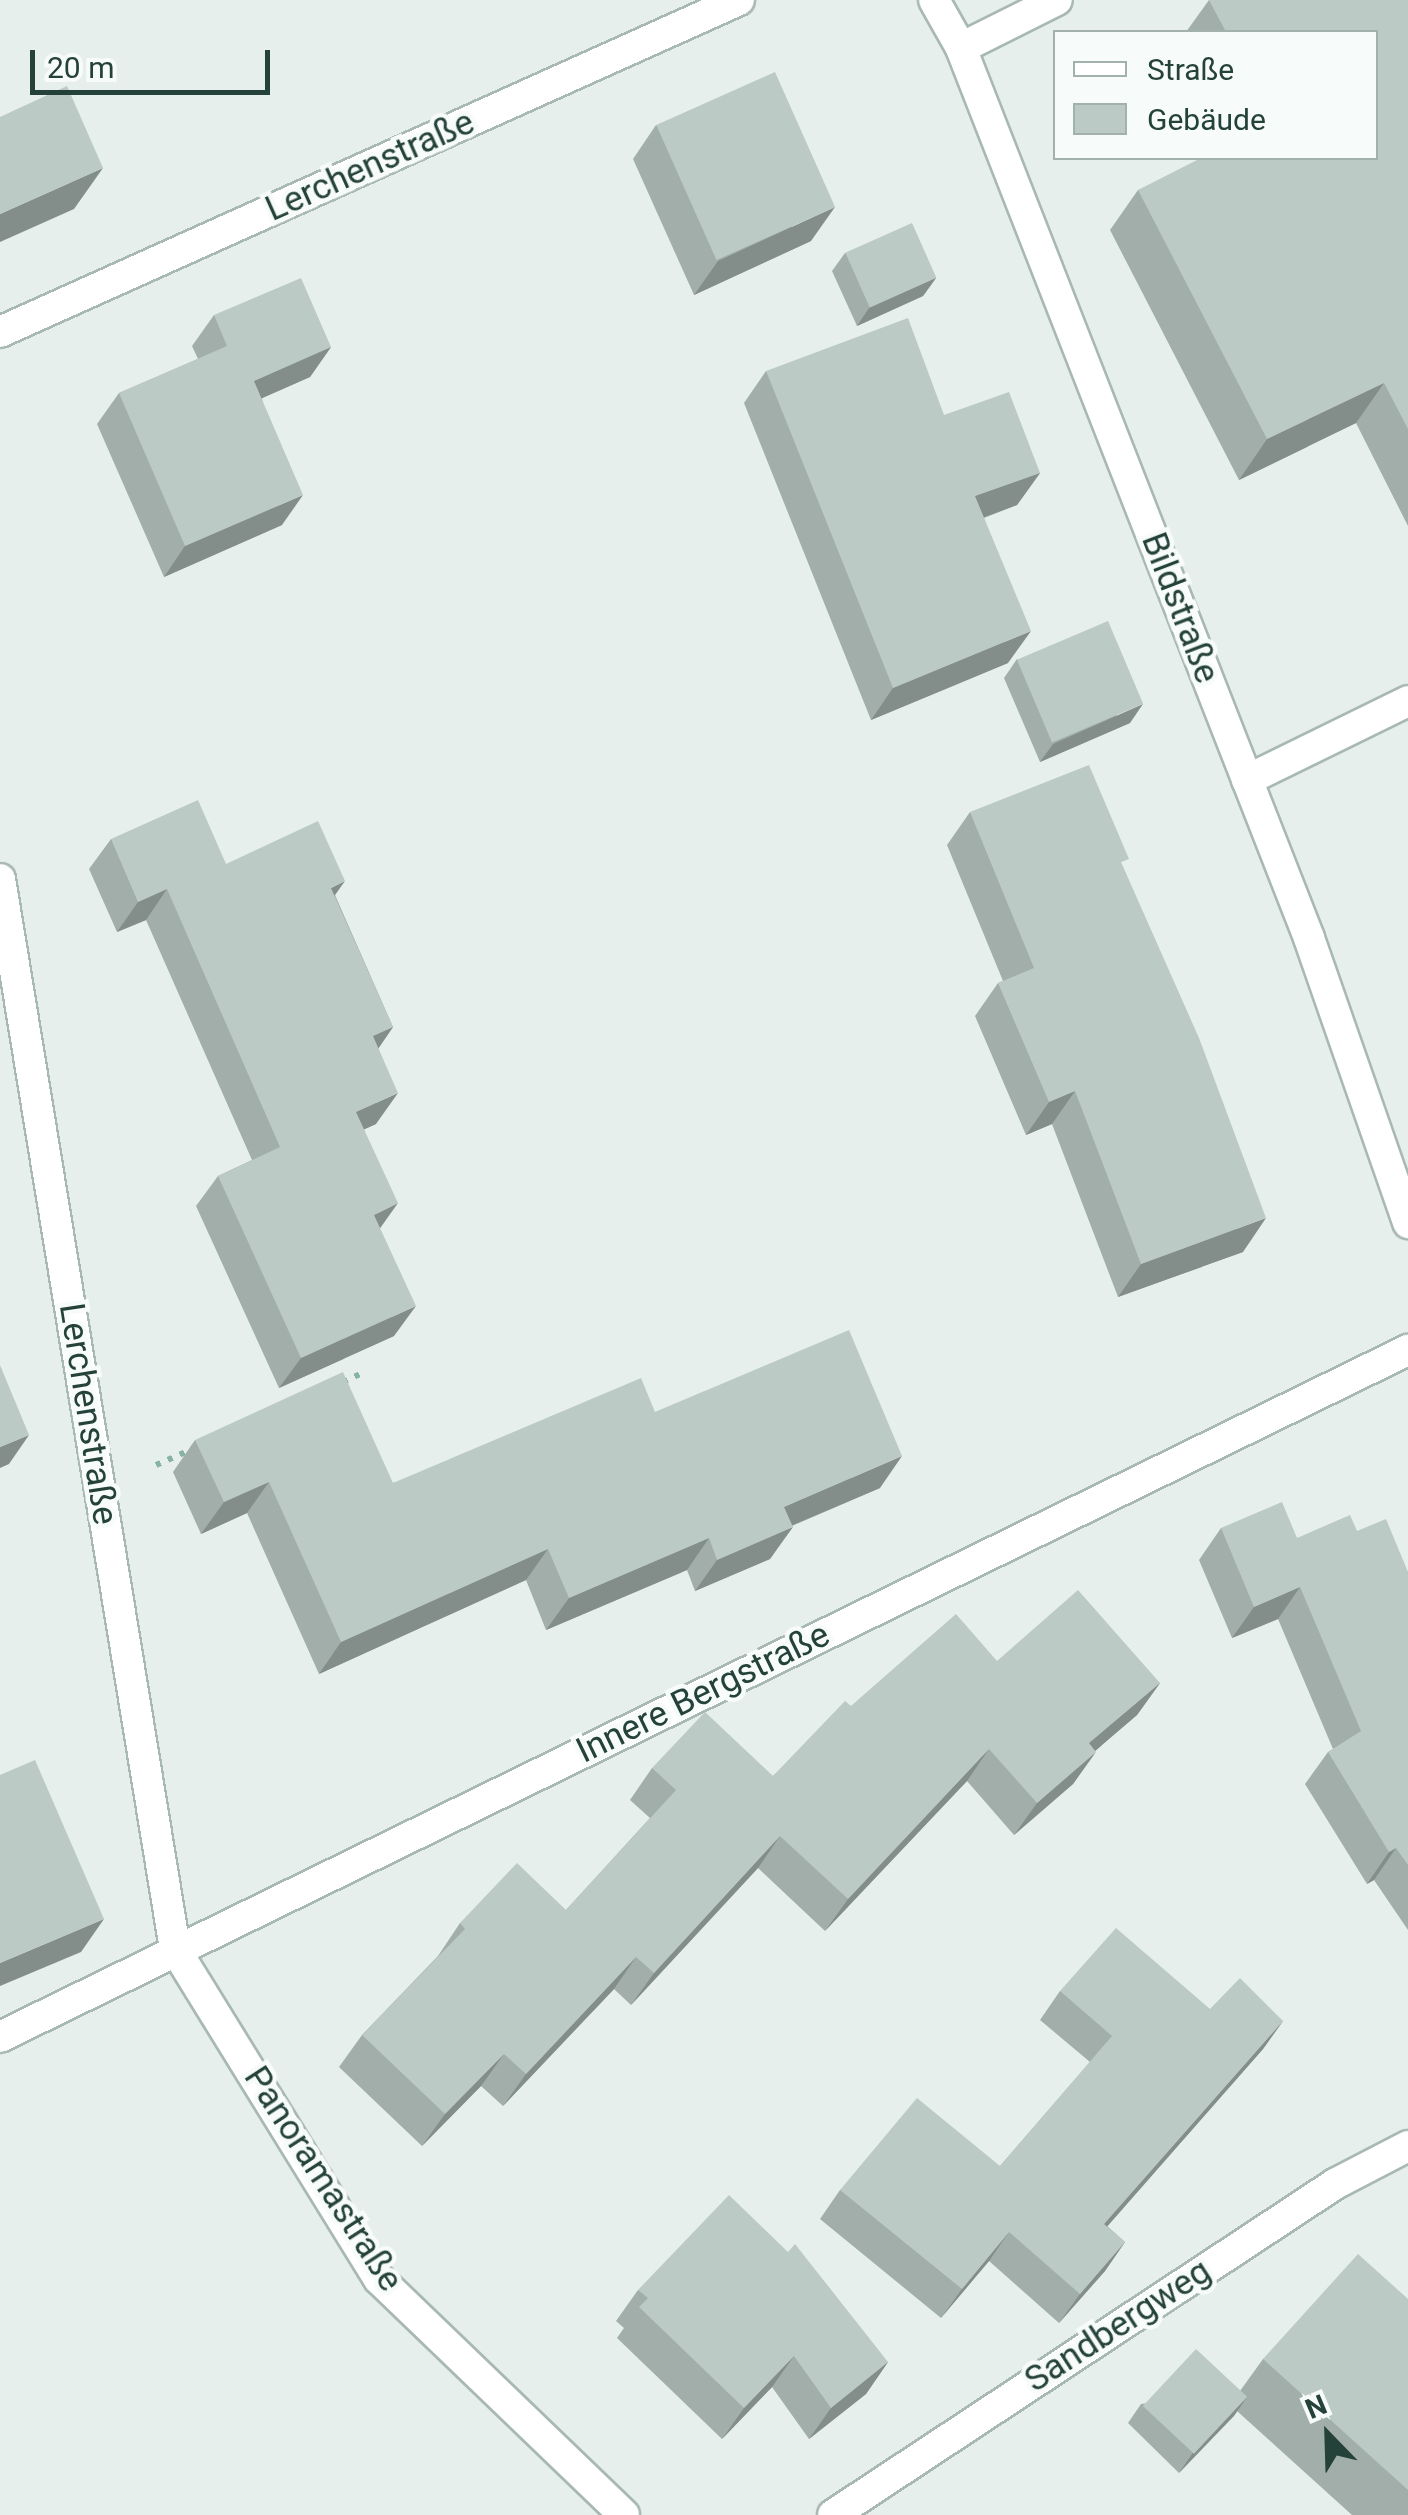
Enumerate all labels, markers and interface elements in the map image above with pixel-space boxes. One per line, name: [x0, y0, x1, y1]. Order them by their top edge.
scale bar: [35, 30, 275, 92]
legend: [1053, 30, 1378, 160]
text: 20 m: [47, 50, 114, 85]
text: Straße: [1147, 52, 1234, 87]
street label: Lerchenstraße: [259, 101, 481, 231]
text: Gebäude: [1147, 102, 1266, 137]
street label: Bildstraße: [1132, 527, 1228, 689]
street label: Lerchenstraße: [50, 1300, 126, 1528]
street label: Innere Bergstraße: [570, 1614, 836, 1772]
street label: Panoramastraße: [235, 2059, 411, 2299]
street label: Sandbergweg: [1017, 2250, 1219, 2402]
north arrow: [1278, 2385, 1378, 2485]
text: N: [1301, 2388, 1332, 2426]

